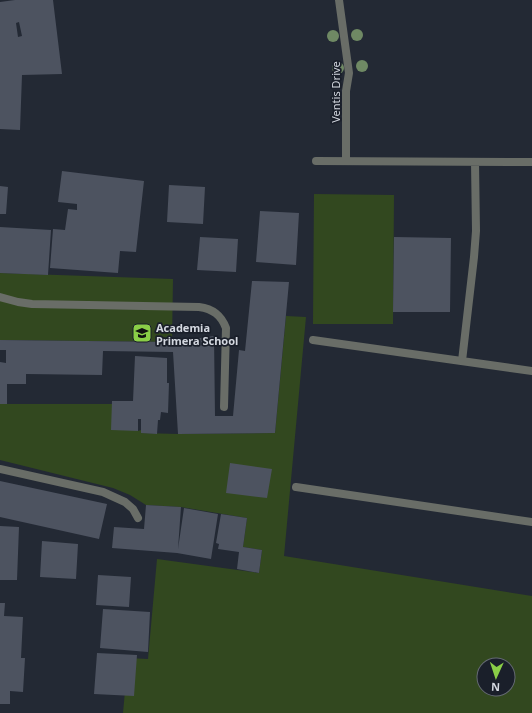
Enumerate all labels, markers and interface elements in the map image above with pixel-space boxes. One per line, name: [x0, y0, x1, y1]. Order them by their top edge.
street label: Ventis Drive: [328, 61, 343, 123]
place label: Academia Primera School: [156, 320, 238, 348]
school or university icon: Academia Primera School: [131, 322, 153, 344]
north arrow: [476, 657, 516, 697]
text: N: [491, 680, 500, 695]

